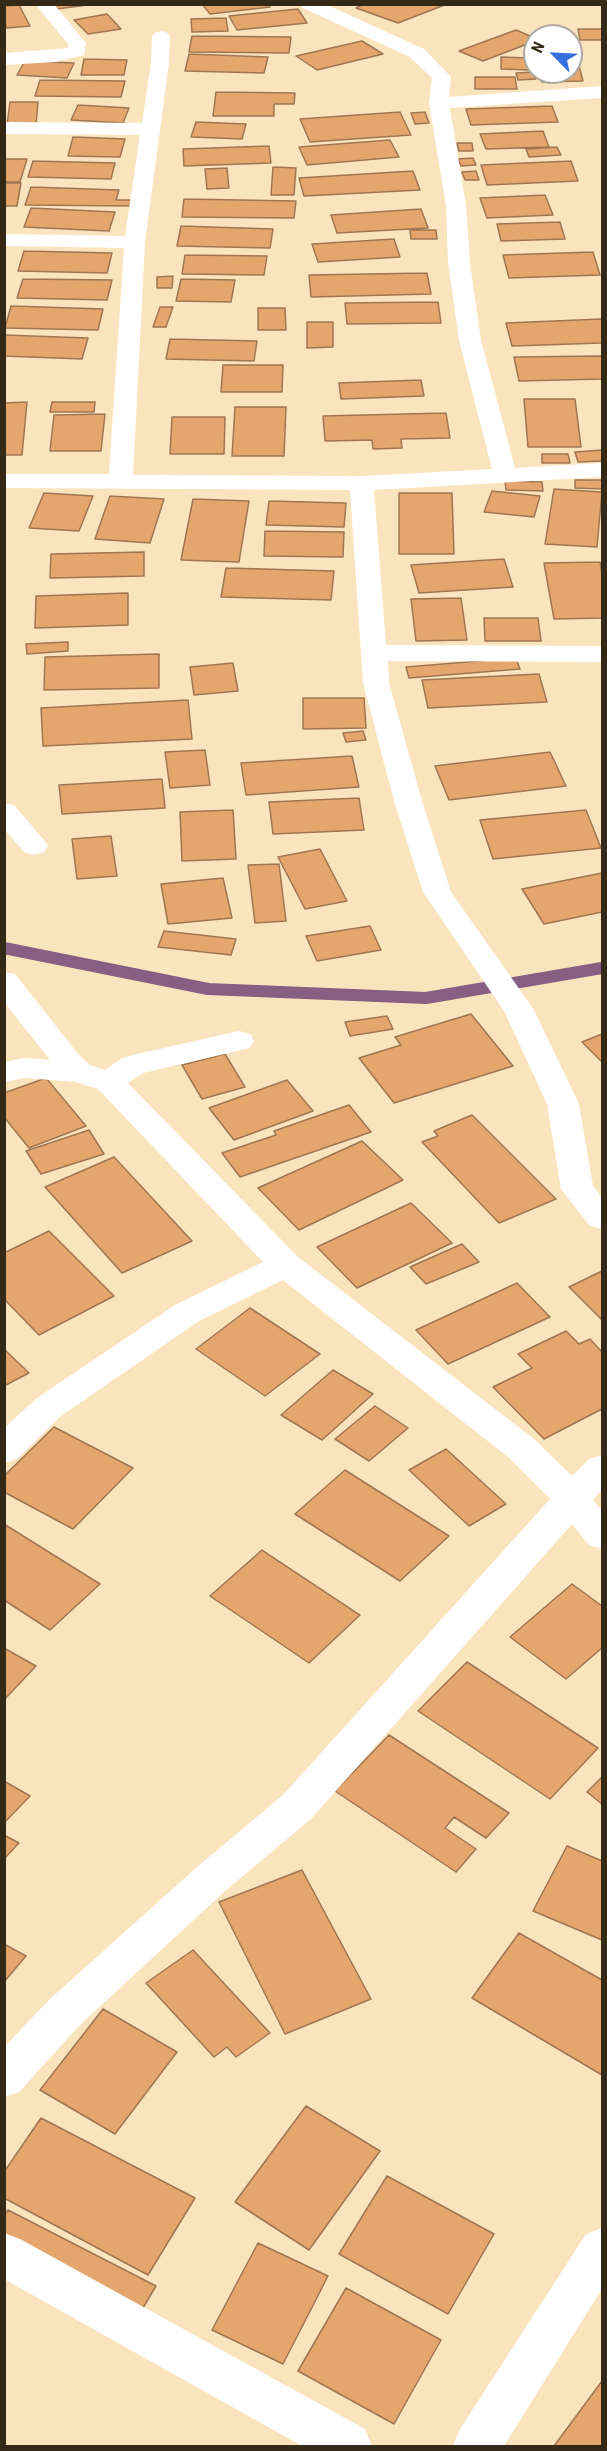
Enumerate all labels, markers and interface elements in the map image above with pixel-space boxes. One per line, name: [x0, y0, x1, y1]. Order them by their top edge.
north arrow: [523, 24, 583, 84]
text: N: [527, 39, 549, 56]

